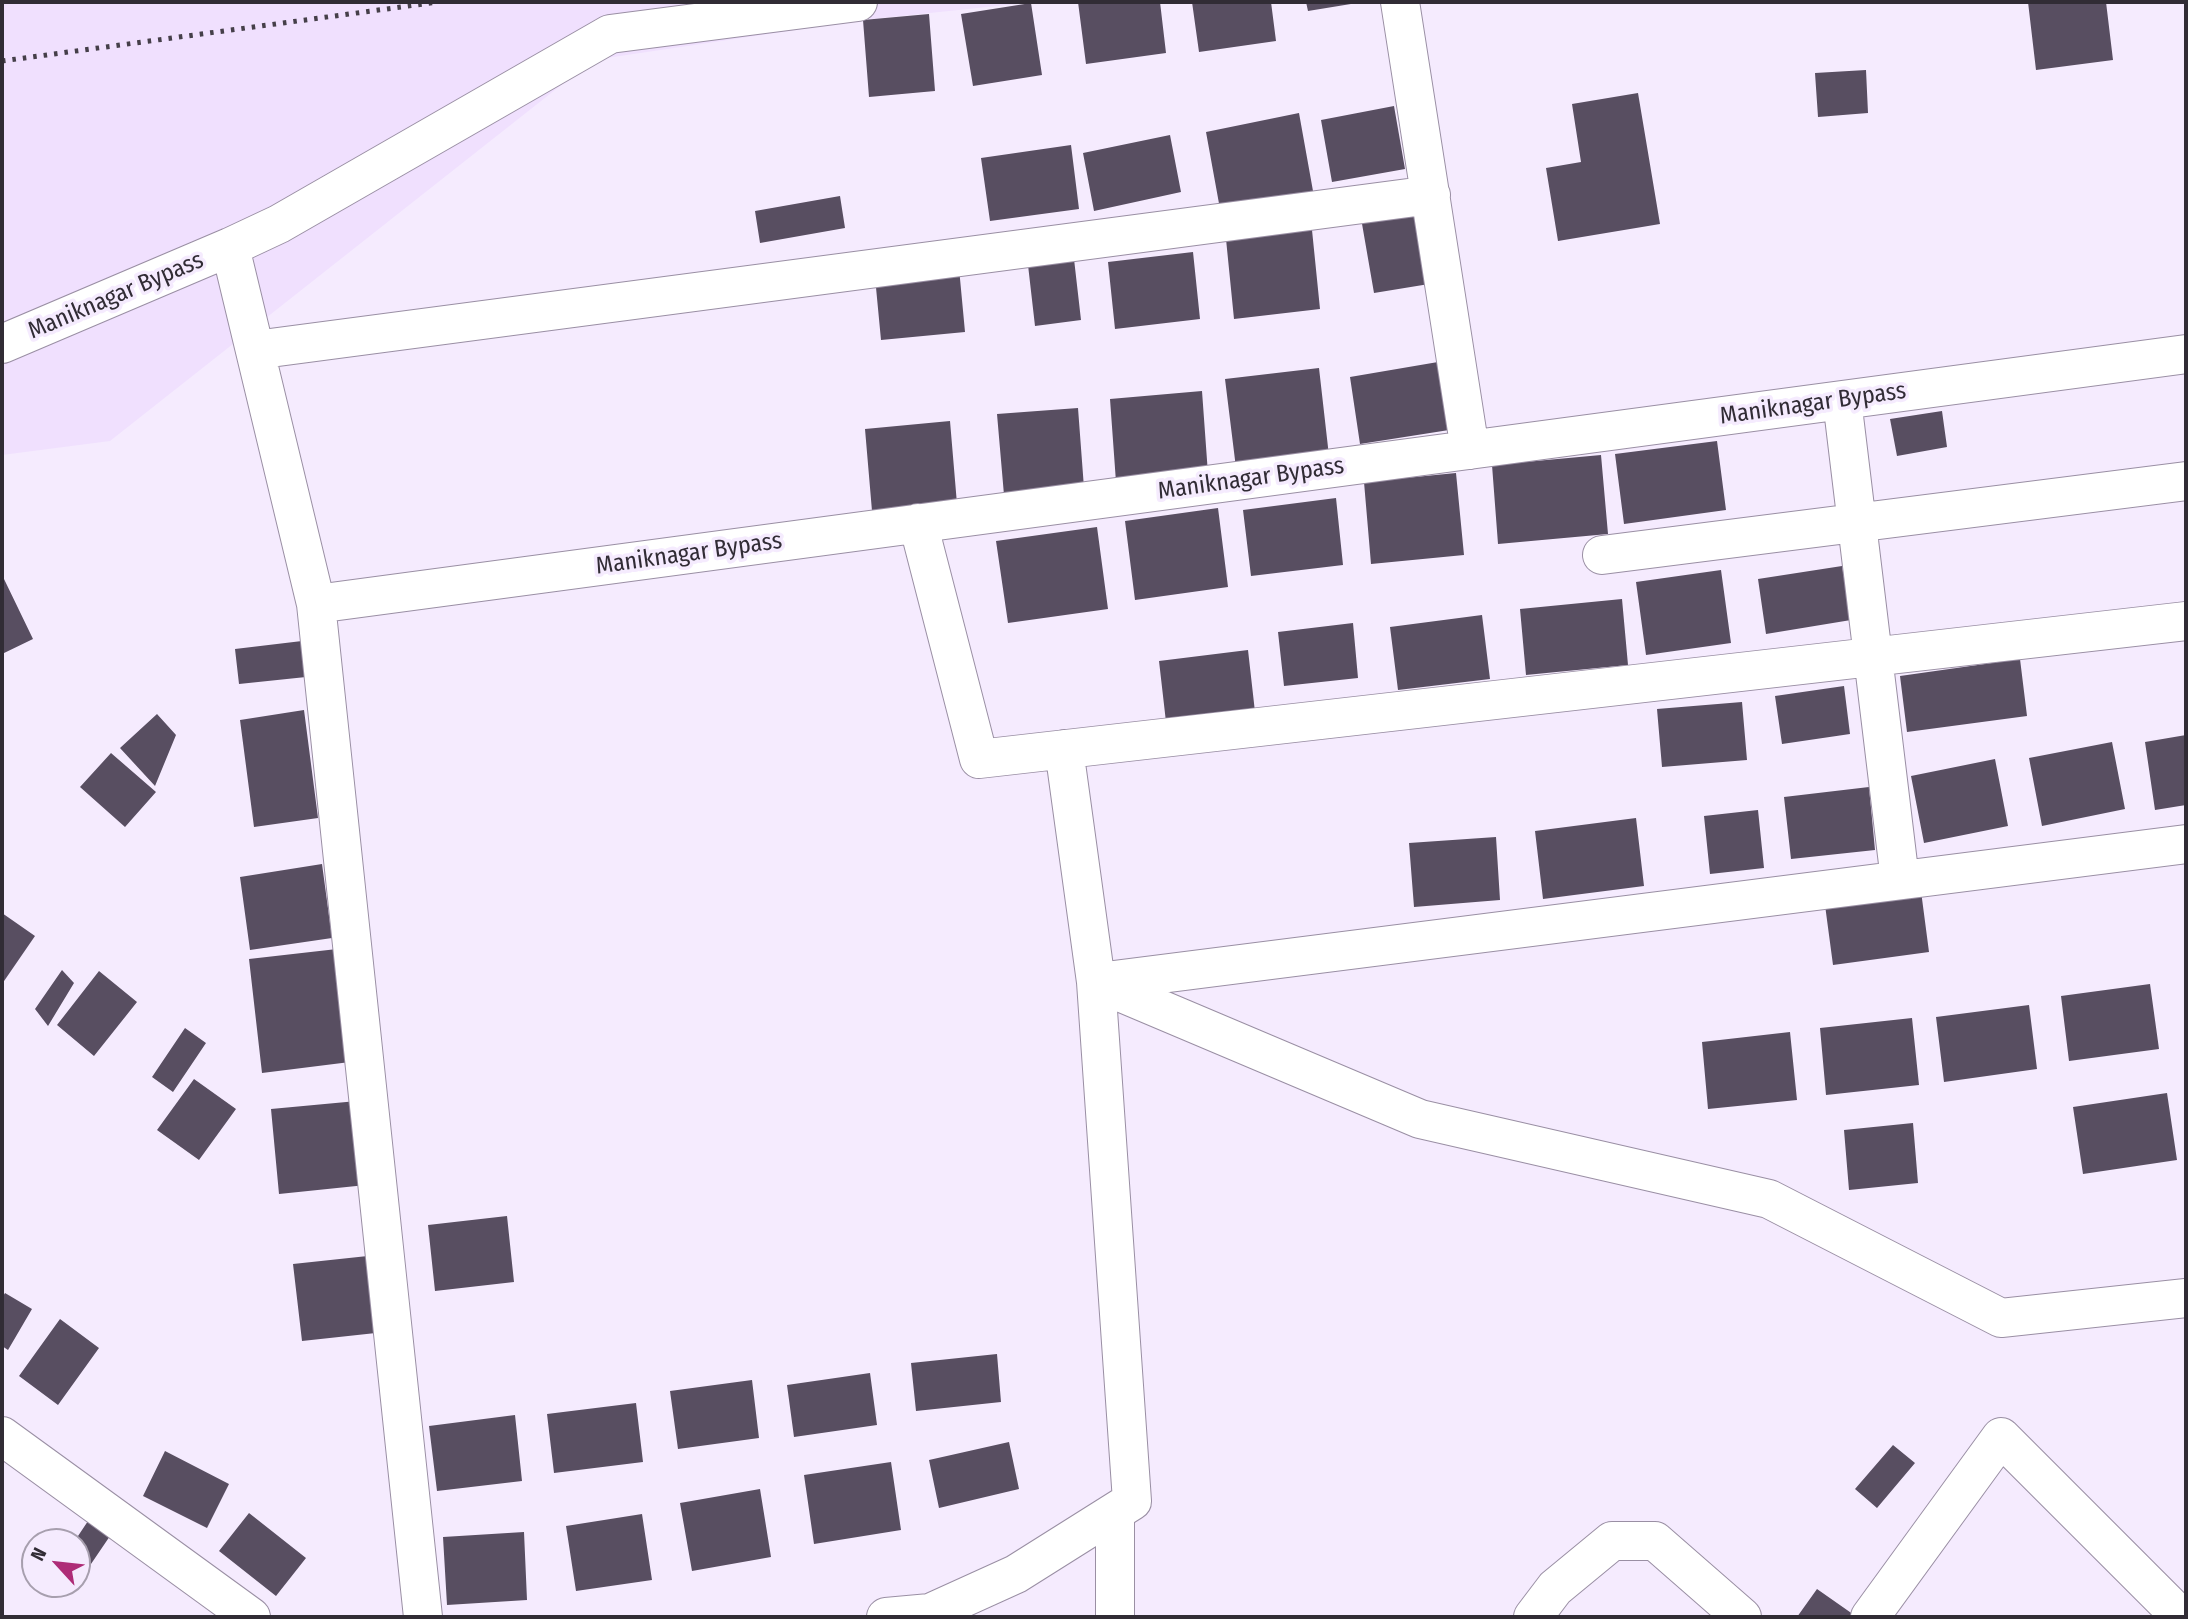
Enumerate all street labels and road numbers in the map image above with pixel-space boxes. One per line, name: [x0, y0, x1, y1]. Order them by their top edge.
street label: Maniknagar Bypass: [24, 246, 208, 346]
street label: Maniknagar Bypass: [1718, 377, 1908, 431]
street label: Maniknagar Bypass: [1156, 452, 1346, 506]
street label: Maniknagar Bypass: [594, 527, 784, 581]

